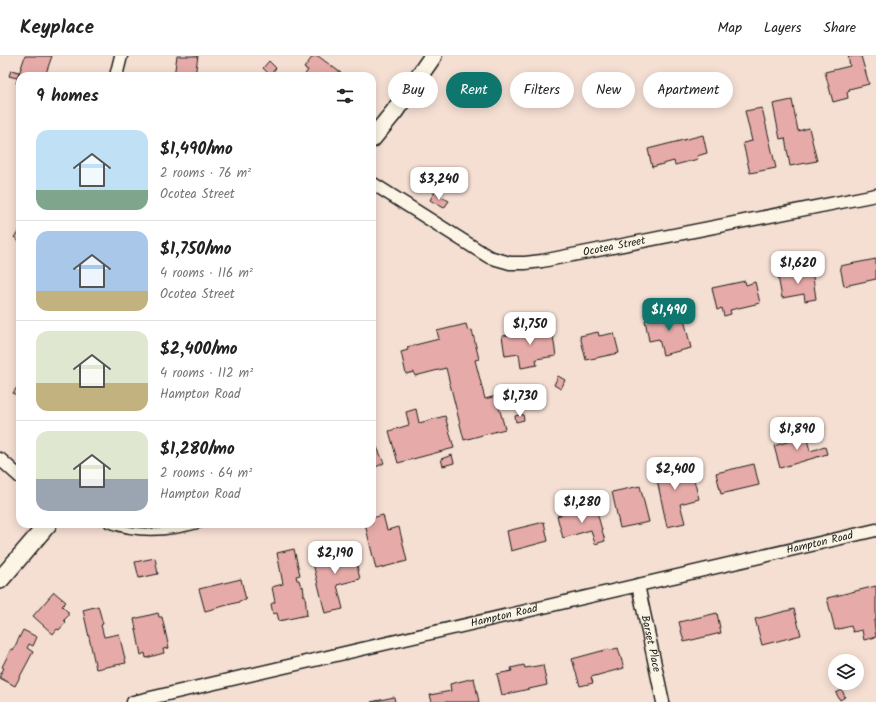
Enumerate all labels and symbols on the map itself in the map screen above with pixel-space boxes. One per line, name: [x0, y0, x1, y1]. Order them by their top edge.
pin: $3,240: [406, 167, 472, 201]
street label: Ocotea Street: [581, 232, 648, 262]
pin: $1,620: [765, 251, 831, 285]
pin: $1,490: [636, 298, 702, 332]
pin: $1,750: [497, 312, 563, 346]
pin: $1,730: [487, 384, 553, 418]
pin: $1,890: [764, 417, 830, 451]
pin: $2,400: [642, 457, 708, 491]
pin: $1,280: [549, 490, 615, 524]
street label: Hampton Road: [785, 526, 856, 559]
pin: $2,190: [302, 541, 368, 575]
street label: Hampton Road: [469, 599, 540, 633]
street label: Barset Place: [636, 613, 665, 674]

